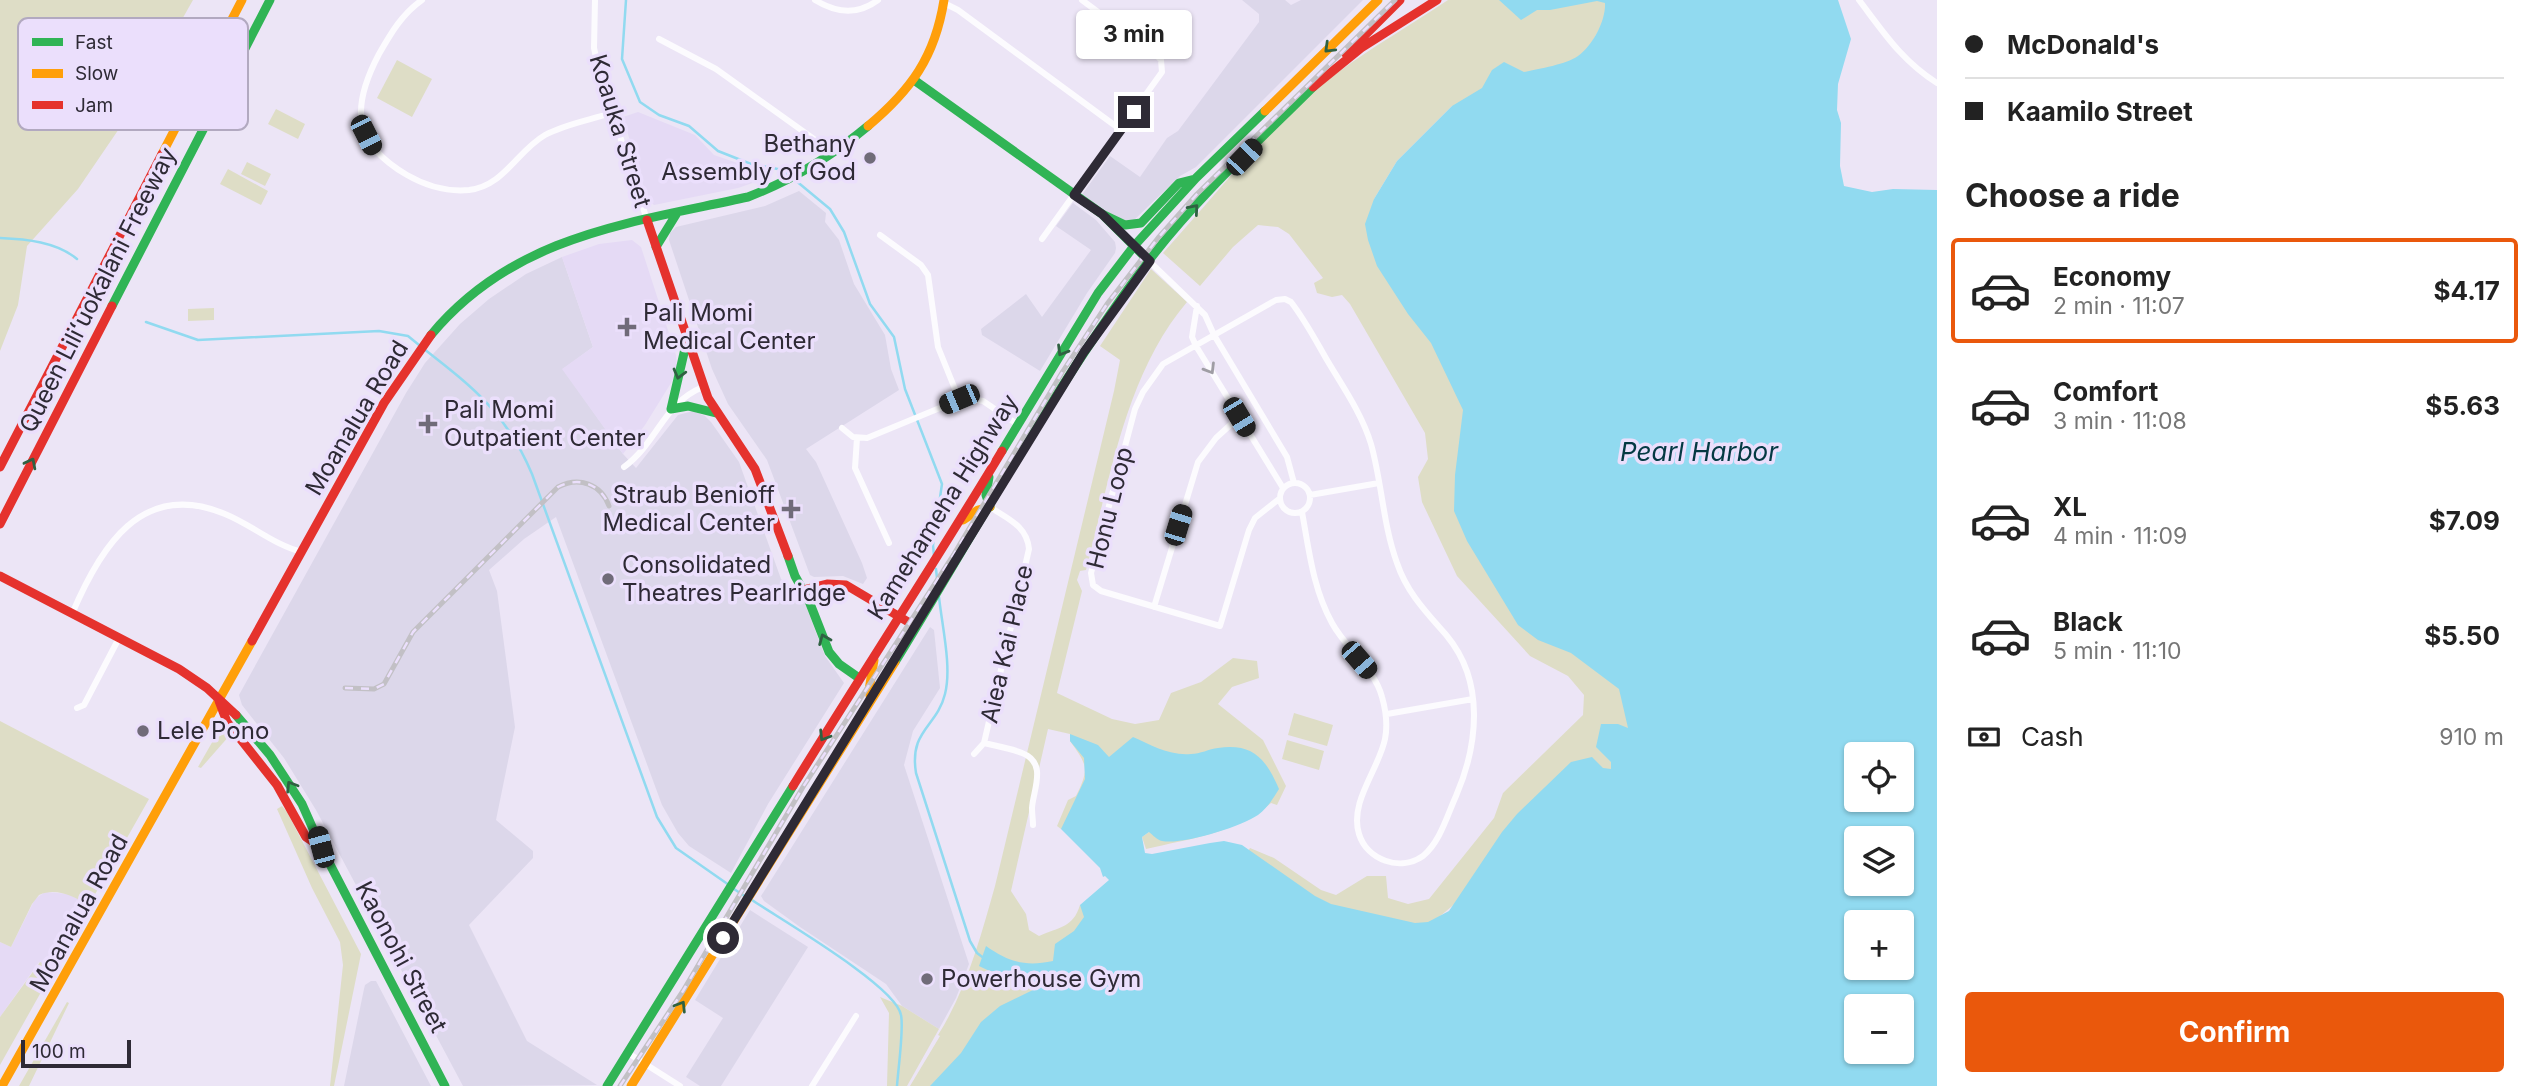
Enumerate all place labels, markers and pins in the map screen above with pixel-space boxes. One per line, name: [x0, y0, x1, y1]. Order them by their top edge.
place label: Bethany Assembly of God: [661, 129, 856, 186]
marker: Bethany Assembly of God: [862, 150, 878, 166]
place label: Pali Momi Medical Center: [643, 298, 816, 355]
marker: Pali Momi Medical Center: [617, 317, 637, 337]
place label: Pali Momi Outpatient Center: [444, 395, 646, 452]
marker: Pali Momi Outpatient Center: [418, 414, 438, 434]
place label: Straub Benioff Medical Center: [602, 480, 775, 537]
marker: Straub Benioff Medical Center: [781, 499, 801, 519]
place label: Consolidated Theatres Pearlridge: [622, 550, 846, 607]
marker: Consolidated Theatres Pearlridge: [600, 571, 616, 587]
place label: Lele Pono: [157, 716, 269, 745]
marker: Lele Pono: [135, 723, 151, 739]
place label: Powerhouse Gym: [941, 964, 1141, 993]
marker: Powerhouse Gym: [919, 971, 935, 987]

